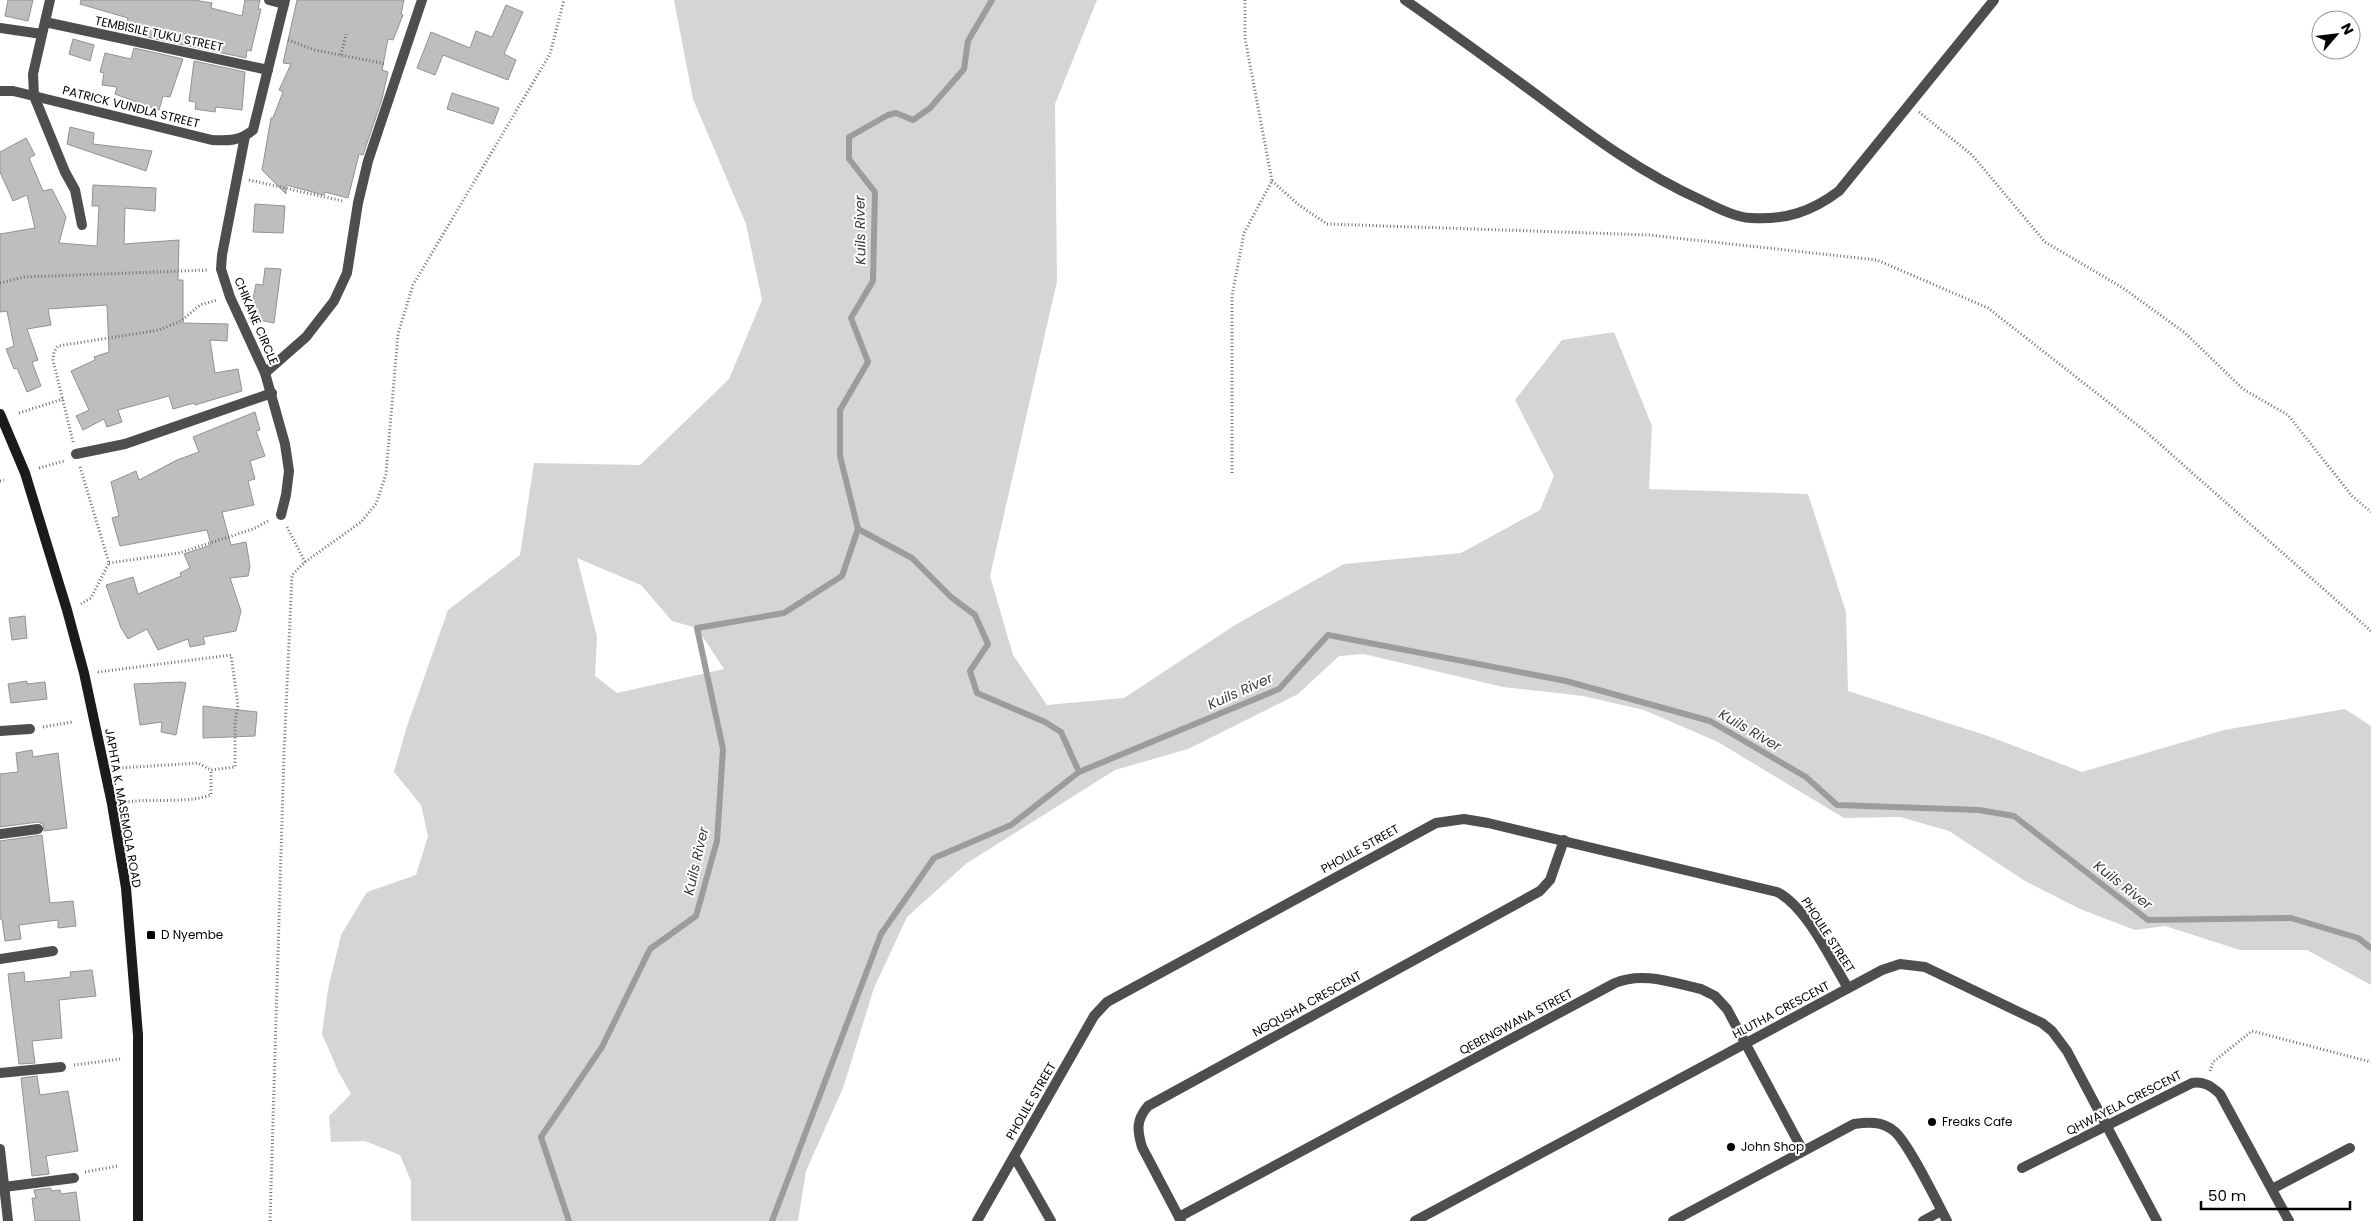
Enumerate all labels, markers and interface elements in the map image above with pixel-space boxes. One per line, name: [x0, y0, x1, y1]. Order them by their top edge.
north arrow: [2311, 10, 2361, 60]
street label: TEMBISILE TUKU STREET: [93, 12, 225, 56]
text: N: [2336, 20, 2359, 38]
street label: PATRICK VUNDLA STREET: [61, 81, 202, 132]
water label: Kuils River: [849, 194, 871, 265]
street label: CHIKANE CIRCLE: [230, 274, 283, 367]
water label: Kuils River: [1204, 667, 1276, 714]
water label: Kuils River: [1715, 704, 1786, 756]
street label: JAPHTA K. MASEMOLA ROAD: [101, 727, 146, 889]
street label: PHOLILE STREET: [1318, 820, 1402, 877]
water label: Kuils River: [678, 824, 714, 897]
water label: Kuils River: [2089, 856, 2157, 915]
street label: PHOLILE STREET: [1798, 894, 1860, 976]
place label: D Nyembe: [161, 926, 223, 943]
marker: D Nyembe: [145, 929, 157, 941]
street label: NGQUSHA CRESCENT: [1249, 966, 1365, 1041]
street label: HLUTHA CRESCENT: [1729, 977, 1833, 1042]
street label: QEBENGWANA STREET: [1456, 984, 1576, 1059]
street label: PHOLILE STREET: [1001, 1058, 1060, 1143]
street label: QHWAYELA CRESCENT: [2063, 1066, 2185, 1139]
place label: Freaks Cafe: [1942, 1113, 2013, 1130]
marker: Freaks Cafe: [1926, 1116, 1938, 1128]
place label: John Shop: [1741, 1138, 1804, 1155]
marker: John Shop: [1725, 1141, 1737, 1153]
scale bar: [2201, 1178, 2350, 1210]
text: 50 m: [2208, 1185, 2246, 1206]

